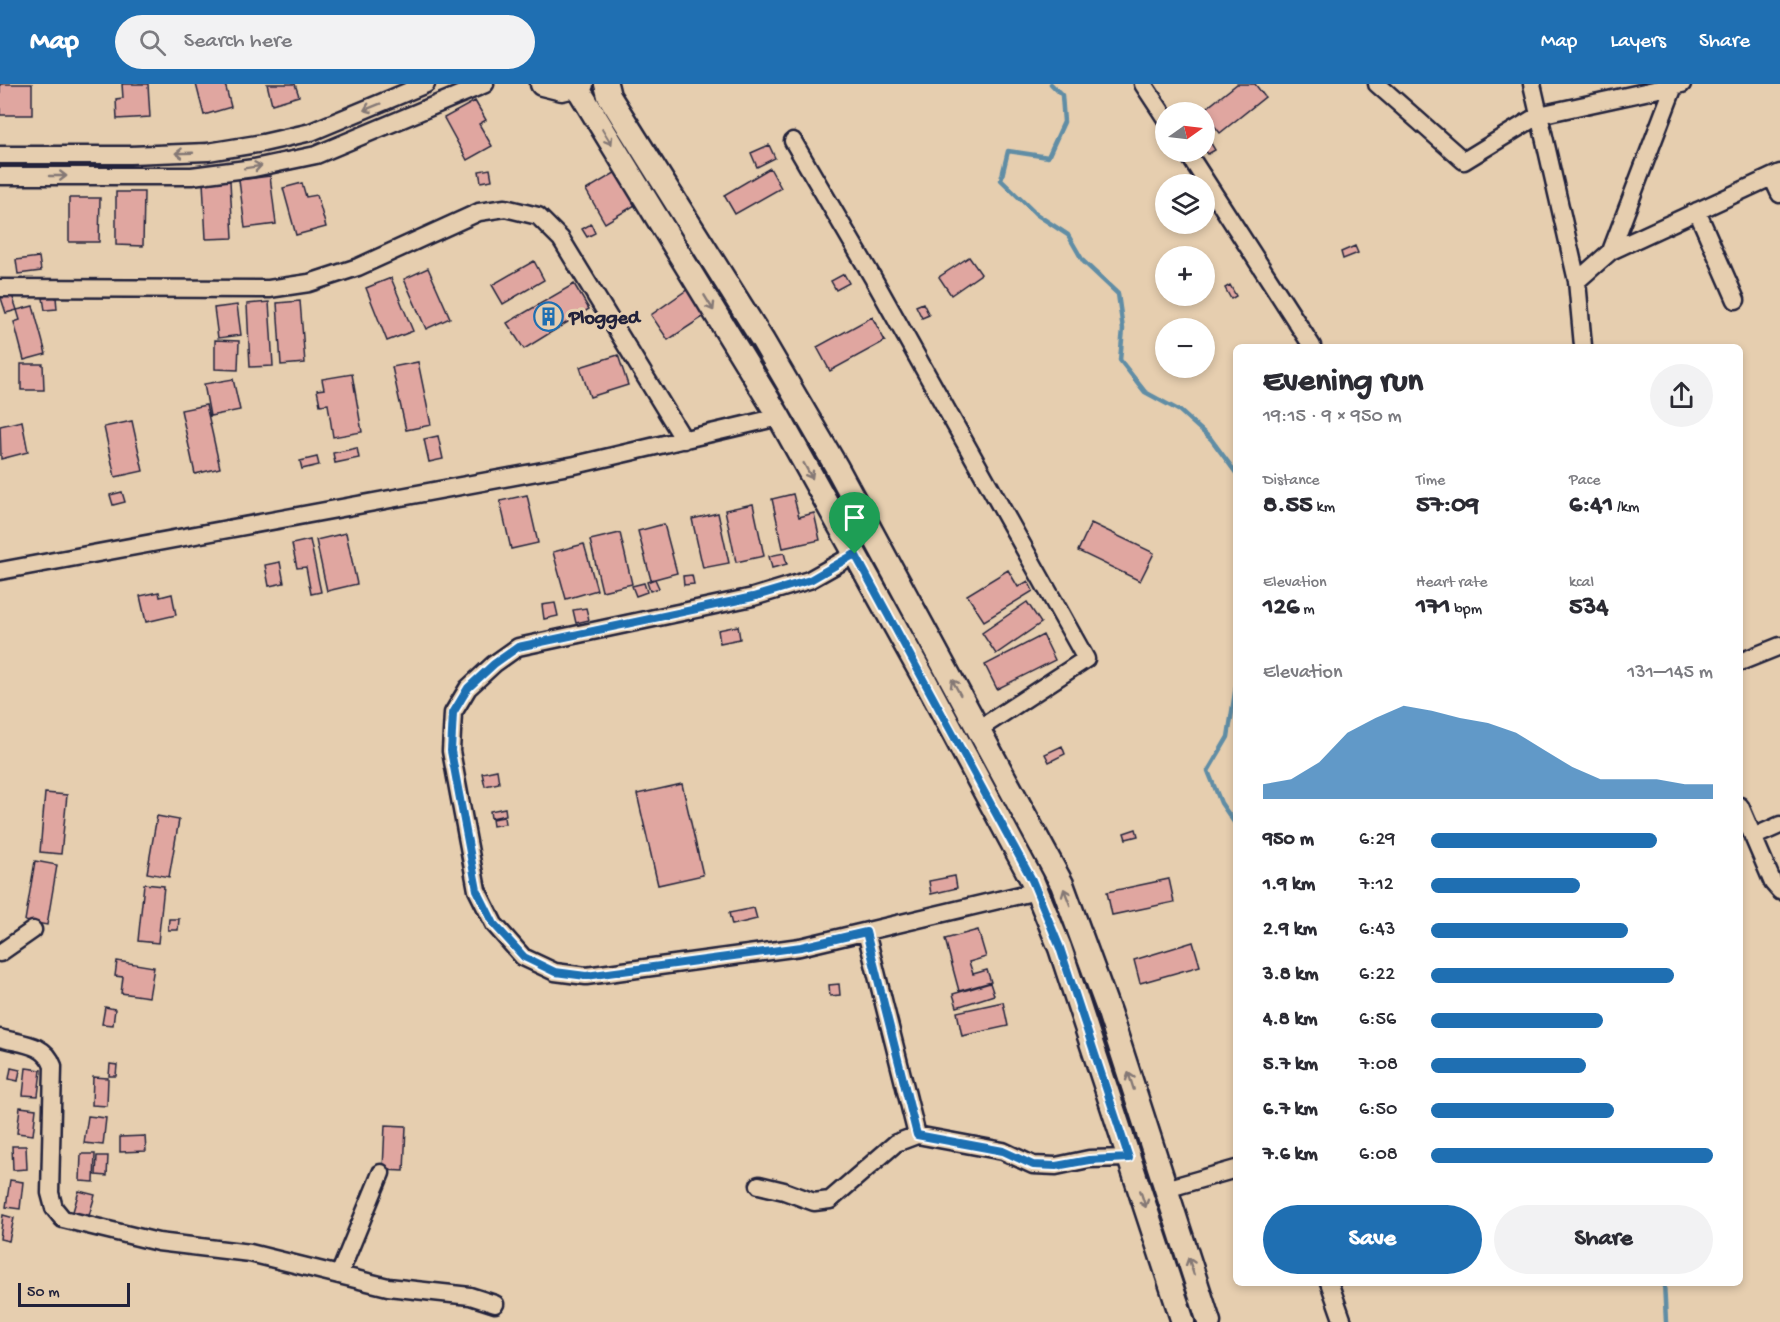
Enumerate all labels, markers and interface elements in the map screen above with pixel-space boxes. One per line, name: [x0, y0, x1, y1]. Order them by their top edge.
search box: [115, 15, 535, 69]
text: Map: [30, 26, 79, 59]
icon: search: [136, 26, 169, 59]
text: Search here: [184, 29, 292, 55]
text: Map: [1541, 30, 1577, 55]
text: Layers: [1610, 30, 1666, 55]
text: Share: [1699, 30, 1750, 55]
one-way arrow: [363, 102, 382, 113]
north arrow: [1155, 102, 1215, 162]
map controls: [1155, 102, 1215, 378]
one-way arrow: [602, 128, 614, 145]
one-way arrow: [174, 147, 194, 158]
one-way arrow: [243, 162, 262, 173]
one-way arrow: [48, 170, 68, 182]
button: layers: [1155, 174, 1215, 234]
button: +: [1155, 246, 1215, 306]
one-way arrow: [703, 294, 715, 311]
building icon: Plogged: [532, 300, 564, 332]
place label: Plogged: [568, 308, 642, 331]
button: −: [1155, 318, 1215, 378]
text: Evening run: [1263, 364, 1423, 402]
button: share: [1650, 364, 1713, 427]
text: 19:15 · 9 × 950 m: [1263, 406, 1402, 429]
one-way arrow: [803, 461, 814, 479]
text: Distance: [1263, 472, 1320, 491]
text: Time: [1416, 472, 1445, 491]
text: Pace: [1569, 472, 1600, 491]
text: 8.55: [1263, 491, 1313, 522]
text: 57:09: [1416, 491, 1479, 522]
text: 6:41: [1569, 491, 1613, 522]
pin: [829, 492, 880, 554]
text: km: [1313, 499, 1335, 518]
text: /km: [1613, 499, 1639, 518]
icon: arrive: [838, 501, 871, 534]
text: Elevation: [1263, 574, 1327, 593]
text: Heart rate: [1416, 574, 1488, 593]
text: kcal: [1569, 574, 1594, 593]
text: 126: [1263, 593, 1299, 624]
text: 171: [1416, 593, 1451, 624]
text: 534: [1569, 593, 1608, 624]
text: m: [1299, 601, 1315, 620]
text: bpm: [1451, 601, 1482, 620]
text: Elevation: [1263, 662, 1343, 685]
text: 131–145 m: [1627, 662, 1713, 685]
one-way arrow: [950, 679, 962, 696]
text: 950 m: [1263, 829, 1314, 852]
text: 6:29: [1359, 829, 1395, 852]
text: 1.9 km: [1263, 874, 1315, 897]
text: 7:12: [1359, 874, 1394, 897]
one-way arrow: [1061, 888, 1072, 906]
text: 2.9 km: [1263, 919, 1317, 942]
text: 6:43: [1359, 919, 1395, 942]
text: 3.8 km: [1263, 964, 1318, 987]
text: 6:22: [1359, 964, 1395, 987]
text: 4.8 km: [1263, 1009, 1318, 1032]
text: 6:56: [1359, 1009, 1396, 1032]
text: 5.7 km: [1263, 1054, 1318, 1077]
text: 7:08: [1359, 1054, 1398, 1077]
one-way arrow: [1125, 1072, 1136, 1091]
text: 6.7 km: [1263, 1099, 1318, 1122]
text: 6:50: [1359, 1099, 1397, 1122]
text: 7.6 km: [1263, 1144, 1318, 1167]
text: 6:08: [1359, 1144, 1398, 1167]
one-way arrow: [1138, 1189, 1149, 1208]
button: Save: [1263, 1205, 1482, 1274]
button: Share: [1494, 1205, 1713, 1274]
one-way arrow: [1185, 1257, 1196, 1276]
scale bar: [18, 1280, 130, 1308]
text: 50 m: [27, 1284, 60, 1303]

